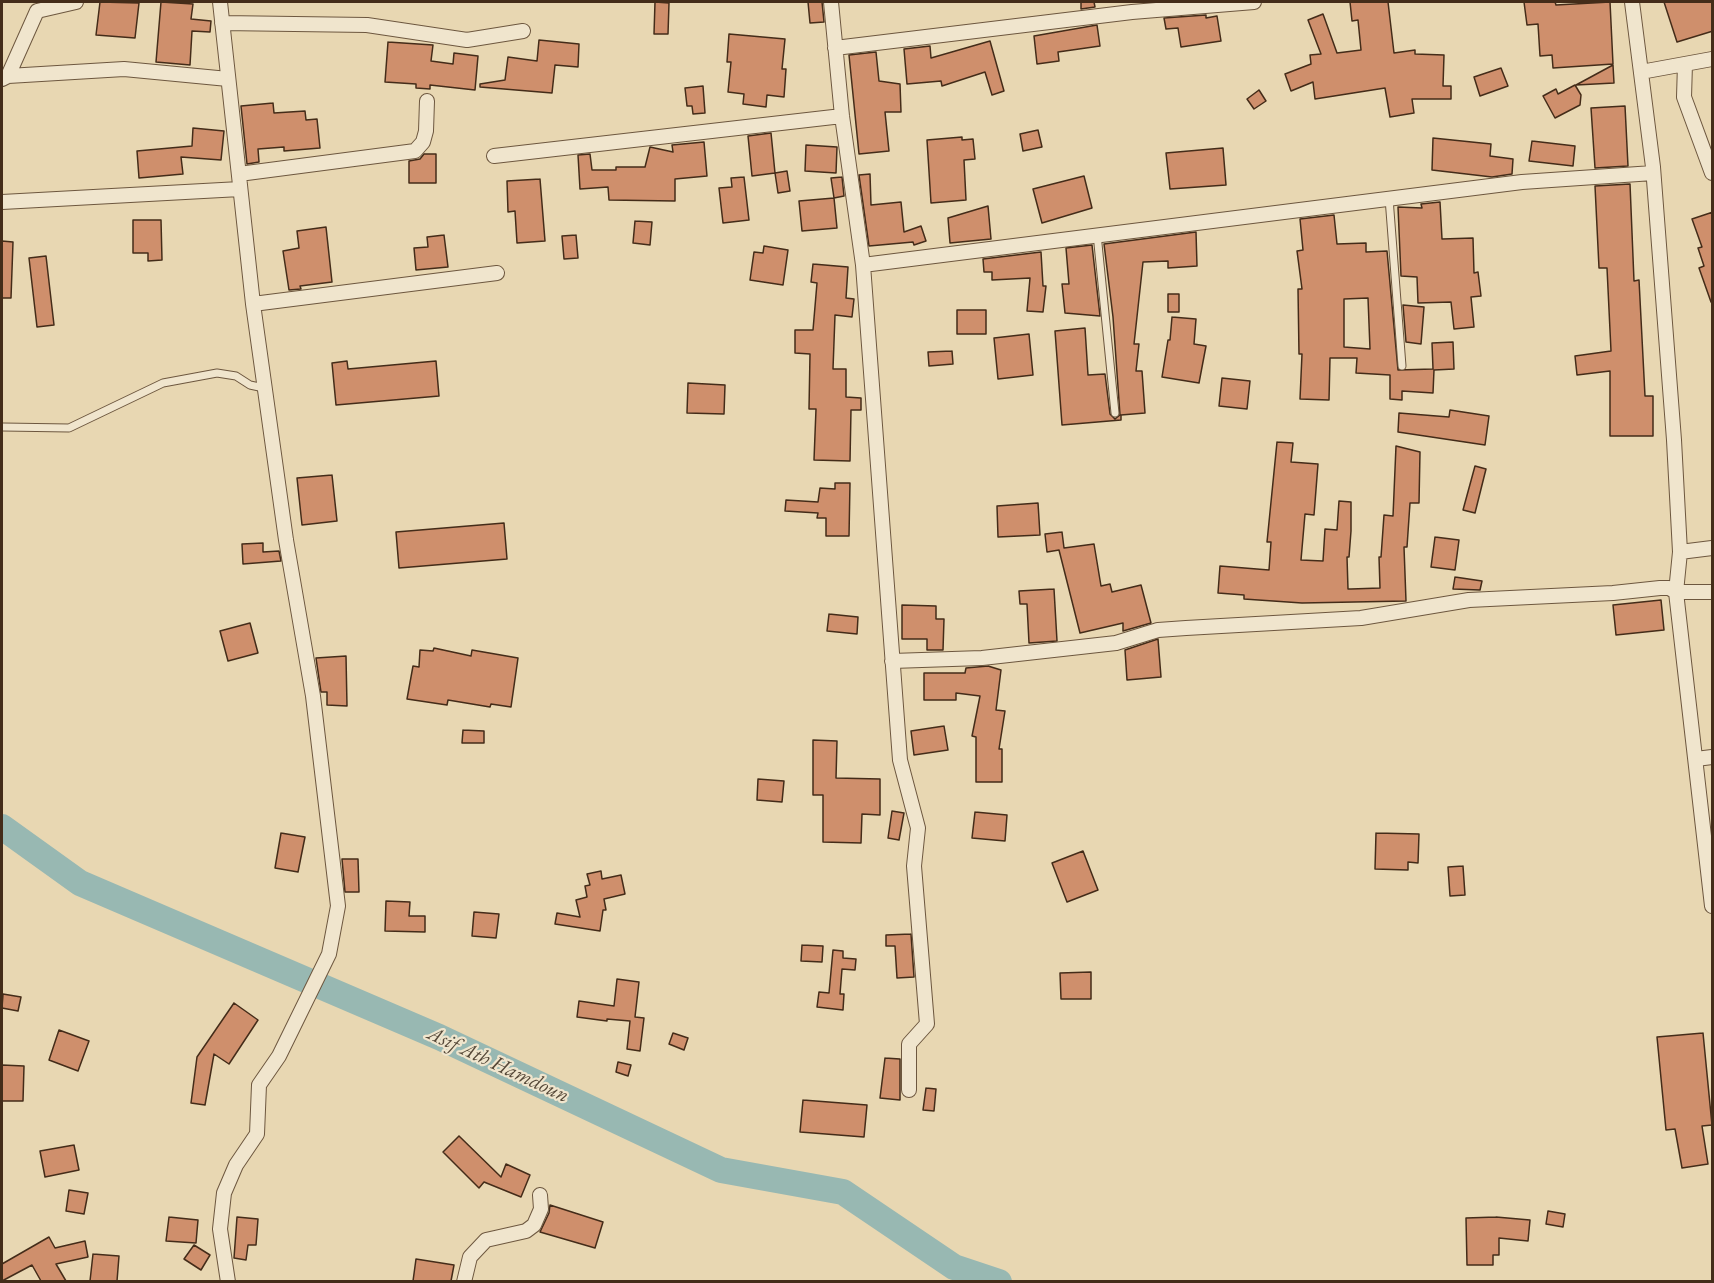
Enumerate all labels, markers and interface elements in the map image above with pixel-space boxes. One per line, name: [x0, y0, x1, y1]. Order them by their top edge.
water label: Asif Ath Hamdoun: [423, 1021, 573, 1109]

